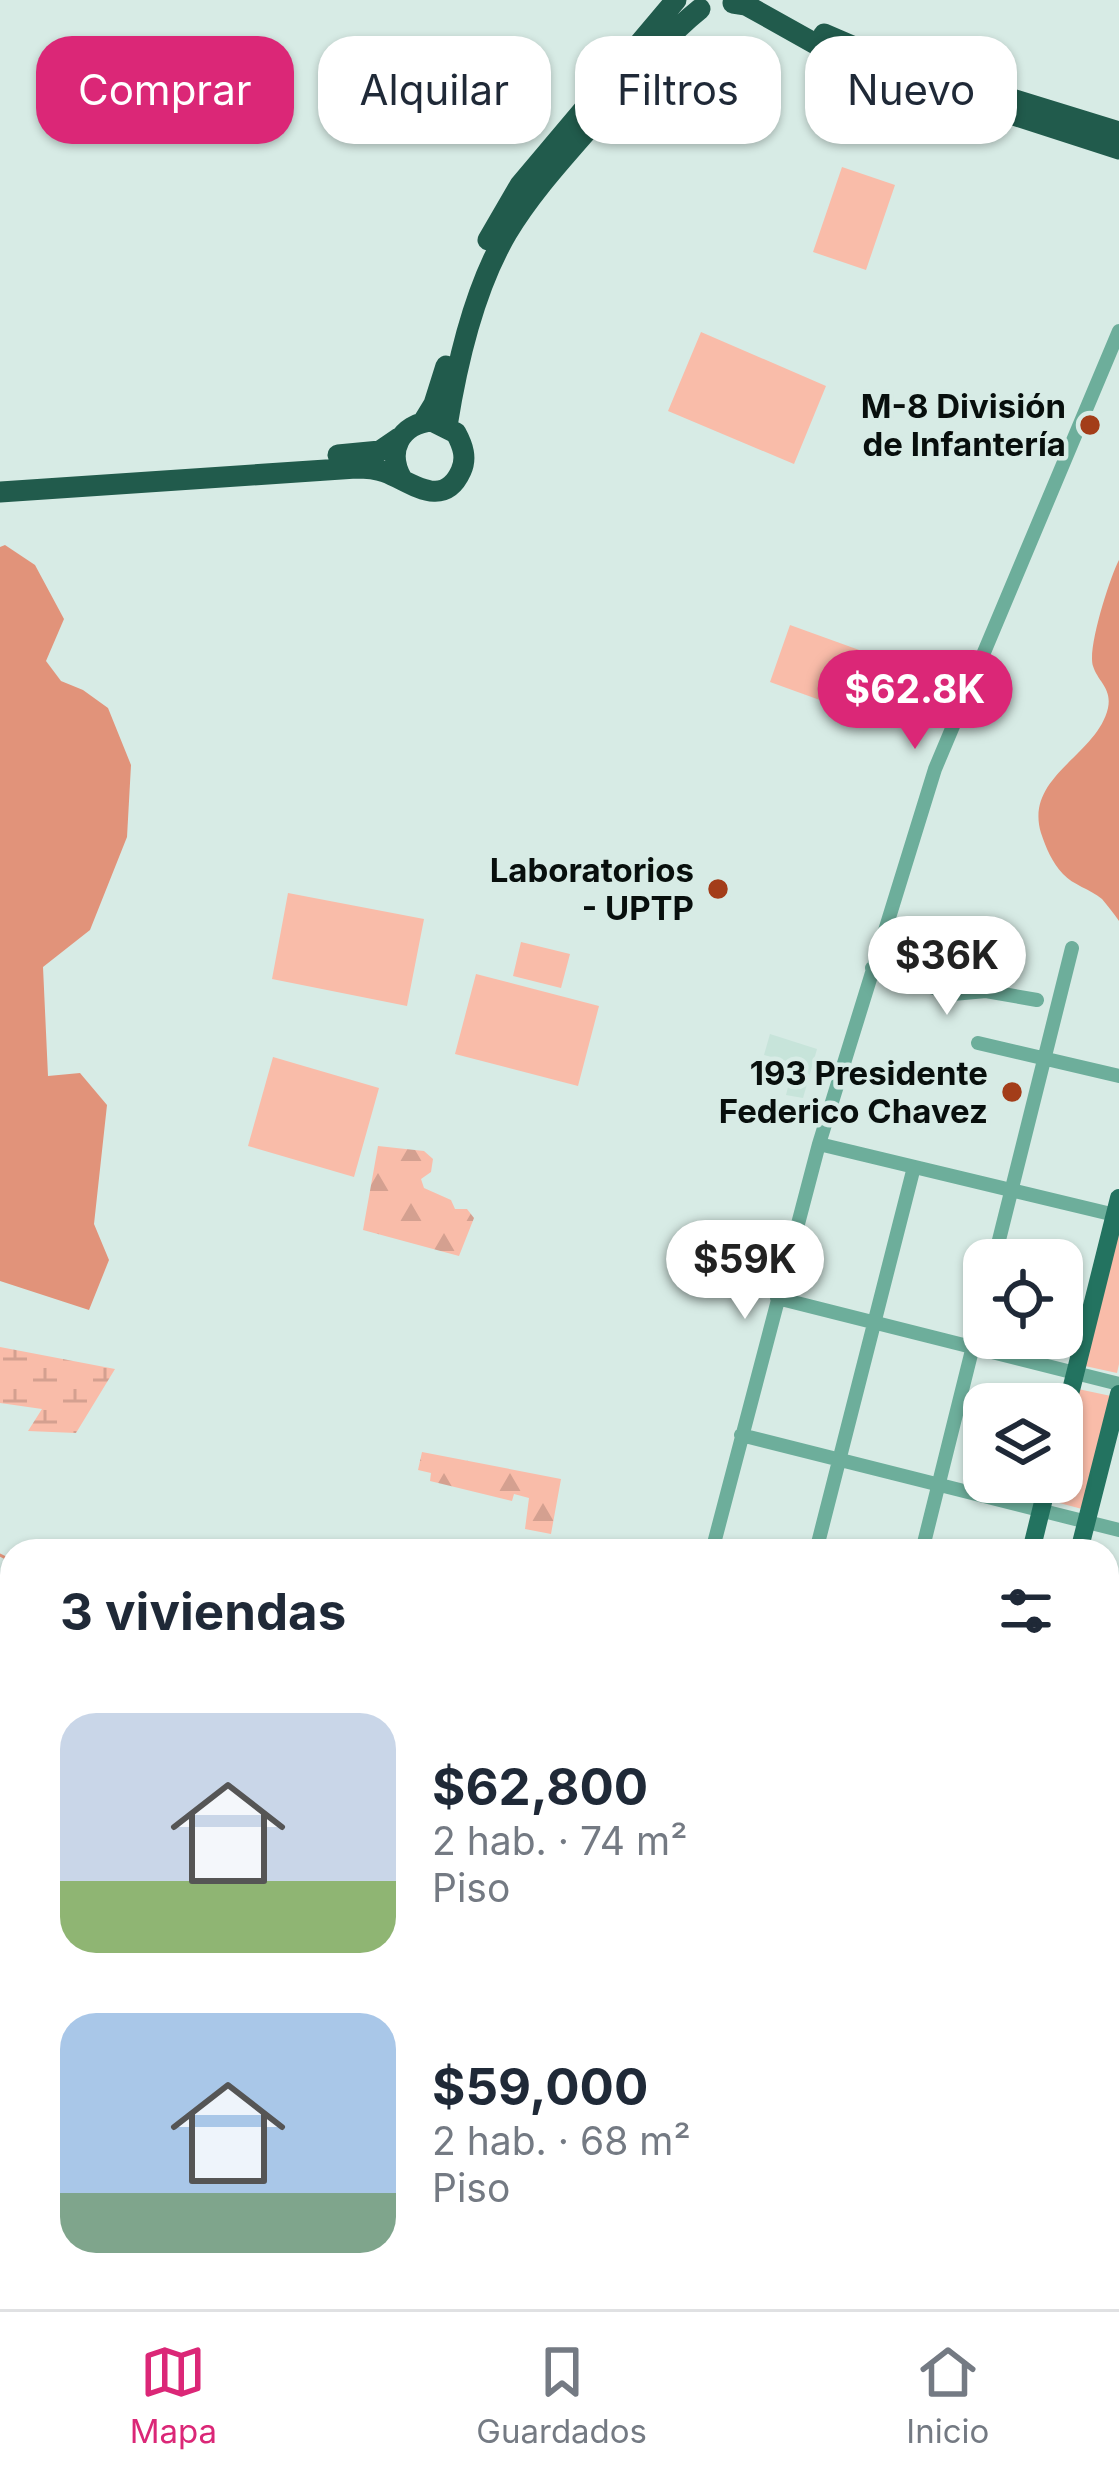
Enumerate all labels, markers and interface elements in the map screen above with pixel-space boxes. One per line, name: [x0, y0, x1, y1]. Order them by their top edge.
chip: Comprar: [36, 36, 294, 144]
chip: Alquilar: [318, 36, 551, 144]
chip: Filtros: [575, 36, 781, 144]
chip: Nuevo: [805, 36, 1017, 144]
place label: M-8 División de Infantería: [861, 386, 1066, 464]
marker: M-8 División de Infantería: [1077, 412, 1103, 438]
pin: $62.8K: [817, 650, 1013, 752]
text: $62.8K: [845, 665, 985, 712]
place label: Laboratorios - UPTP: [490, 850, 694, 928]
marker: Laboratorios - UPTP: [705, 876, 731, 902]
pin: $36K: [876, 916, 1018, 1018]
text: $36K: [895, 931, 999, 978]
place label: 193 Presidente Federico Chavez: [719, 1053, 988, 1131]
marker: 193 Presidente Federico Chavez: [999, 1079, 1025, 1105]
pin: $59K: [674, 1220, 816, 1322]
text: $59K: [693, 1235, 797, 1282]
map controls: [963, 1239, 1083, 1503]
button: locate: [963, 1239, 1083, 1359]
button: layers: [963, 1383, 1083, 1503]
icon: filters: [993, 1578, 1059, 1644]
text: 3 viviendas: [60, 1581, 346, 1642]
text: $62,800: [432, 1756, 648, 1817]
icon: home: [156, 1761, 300, 1905]
text: 2 hab. · 74 m²: [432, 1817, 687, 1864]
text: Piso: [432, 1864, 510, 1911]
text: $59,000: [432, 2056, 648, 2117]
icon: home: [156, 2061, 300, 2205]
text: 2 hab. · 68 m²: [432, 2117, 691, 2164]
text: Piso: [432, 2164, 510, 2211]
tab: Mapa: [130, 2339, 217, 2451]
tab: Guardados: [476, 2339, 647, 2451]
tab: Inicio: [906, 2339, 989, 2451]

